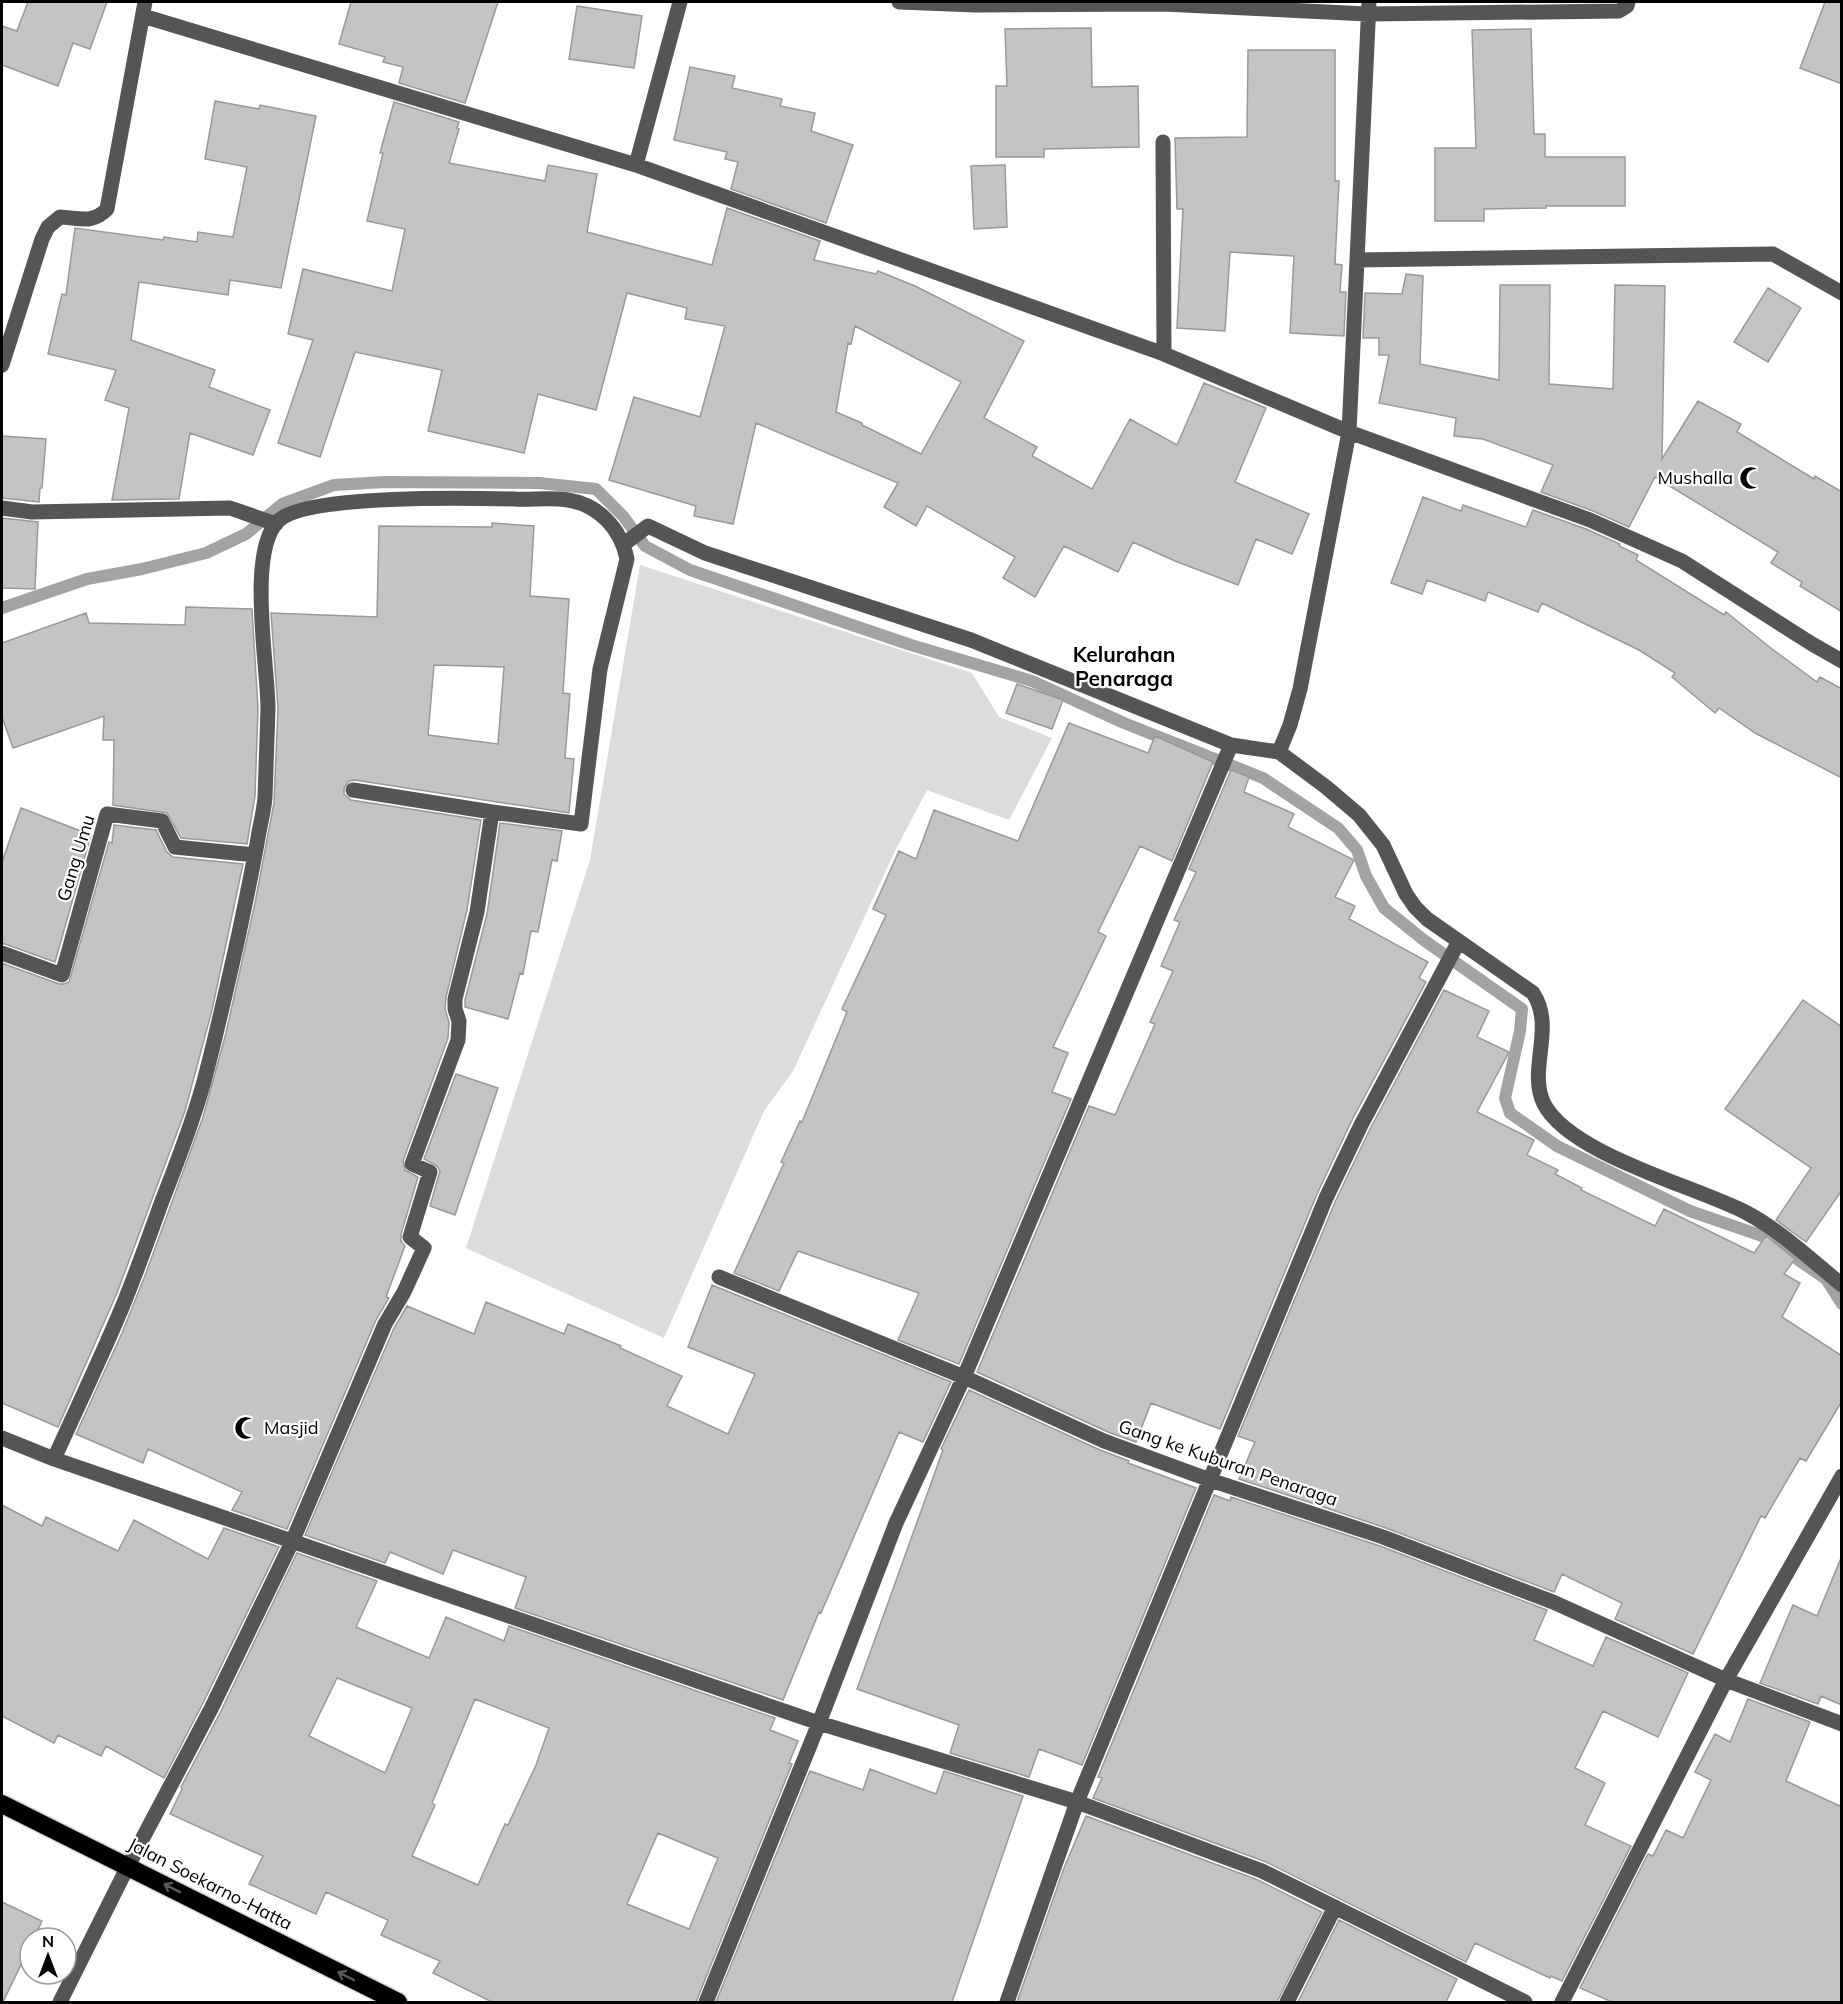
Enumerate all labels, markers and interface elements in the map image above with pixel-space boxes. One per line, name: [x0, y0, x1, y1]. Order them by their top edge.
mosque icon: Mushalla: [1738, 465, 1764, 491]
place label: Mushalla: [1658, 466, 1733, 489]
district label: Kelurahan Penaraga: [1073, 641, 1175, 691]
street label: Gang Umu: [51, 812, 100, 904]
street label: Gang ke Kuburan Penaraga: [1116, 1414, 1341, 1511]
mosque icon: Masjid: [233, 1415, 259, 1441]
place label: Masjid: [264, 1416, 319, 1439]
street label: Jalan Soekarno-Hatta: [124, 1832, 296, 1935]
one-way arrow: [164, 1882, 182, 1893]
north arrow: [18, 1926, 78, 1986]
text: N: [42, 1931, 54, 1951]
one-way arrow: [338, 1970, 356, 1981]

